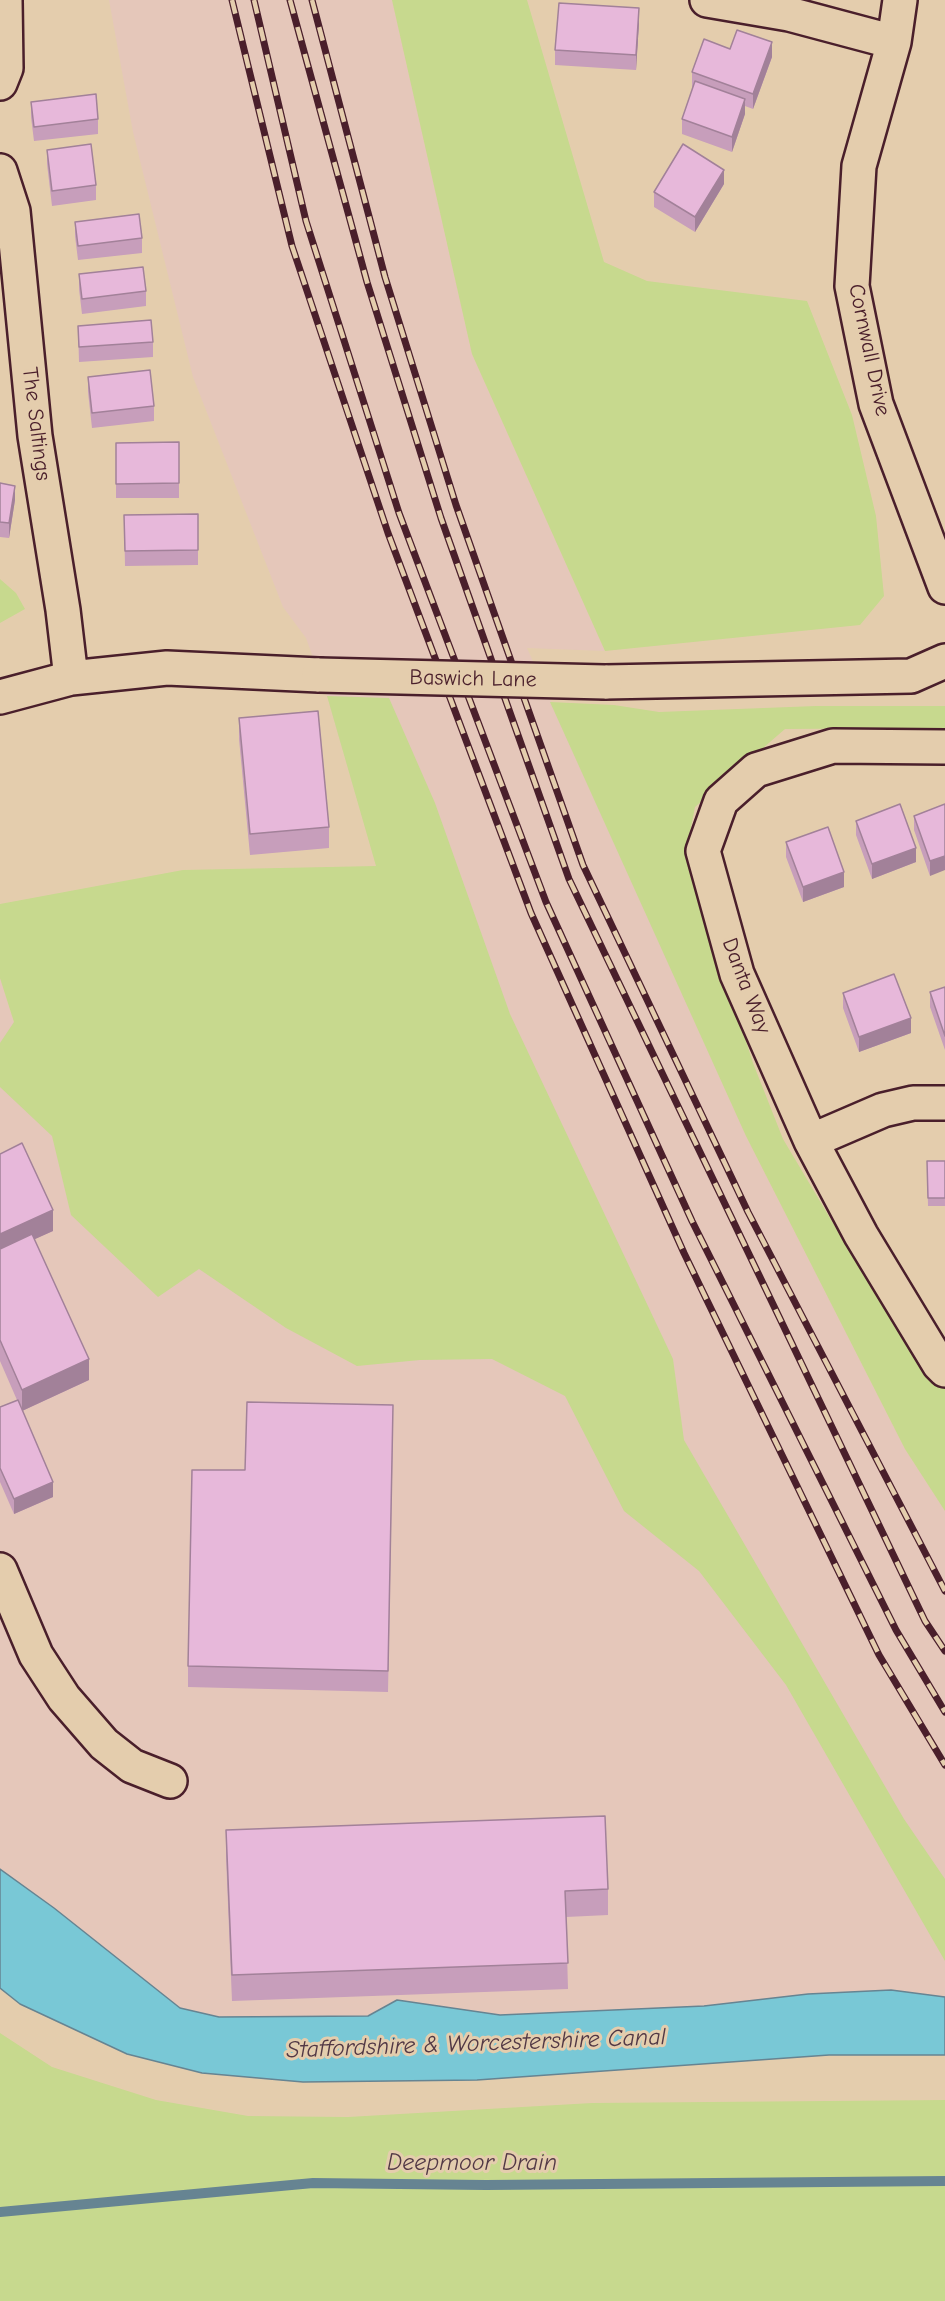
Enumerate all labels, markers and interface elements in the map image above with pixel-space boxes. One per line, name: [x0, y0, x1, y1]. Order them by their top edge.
street label: Cornwall Drive: [842, 281, 896, 419]
street label: The Saltings: [16, 366, 56, 482]
street label: Baswich Lane: [409, 665, 537, 693]
street label: Danta Way: [716, 934, 776, 1038]
water label: Staffordshire & Worcestershire Canal: [286, 2023, 666, 2065]
water label: Deepmoor Drain: [387, 2149, 557, 2177]

